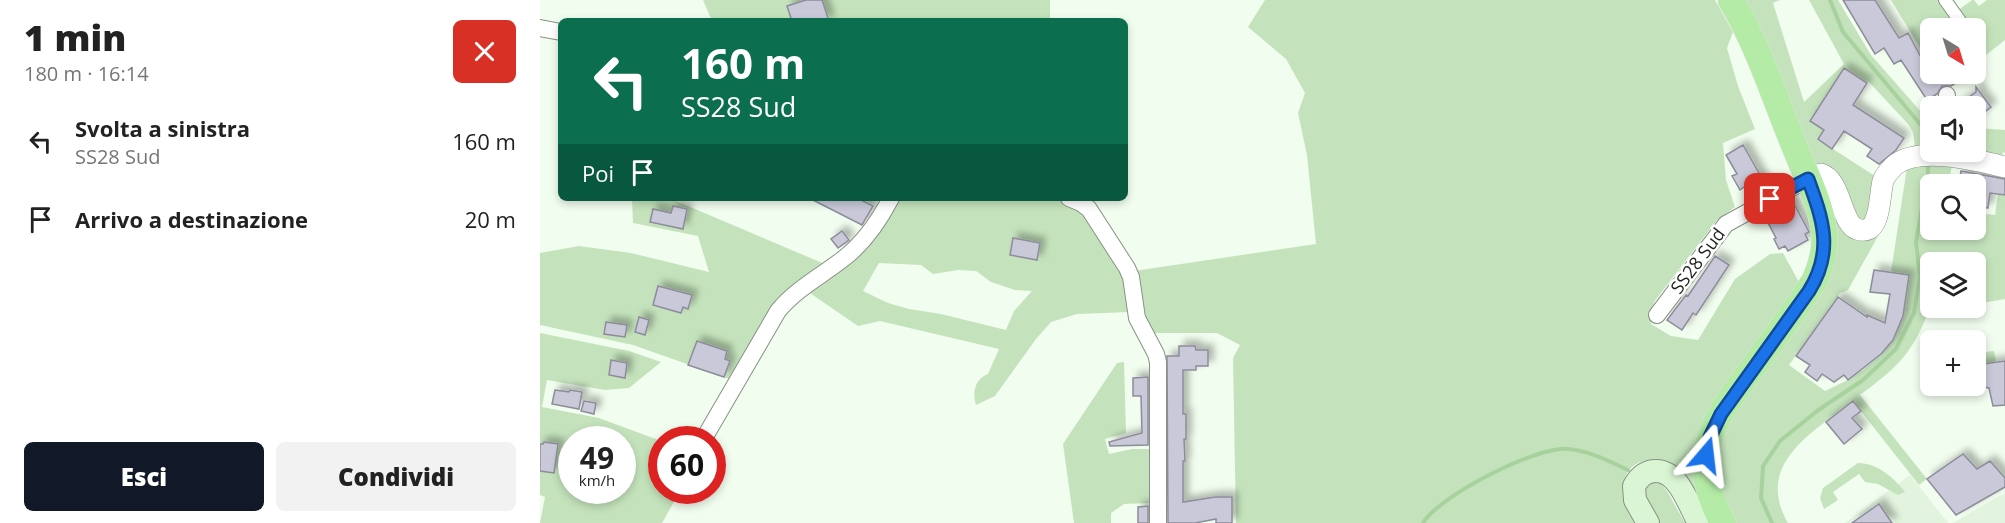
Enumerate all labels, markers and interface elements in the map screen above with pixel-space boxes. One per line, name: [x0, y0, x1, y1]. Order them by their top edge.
text: 1 min: [24, 13, 126, 62]
north arrow: [1920, 18, 1986, 84]
map controls: [1920, 18, 1986, 396]
button: close: [453, 20, 516, 83]
text: 160 m: [681, 34, 805, 91]
icon: left: [582, 42, 660, 120]
text: 180 m · 16:14: [24, 60, 149, 87]
text: SS28 Sud: [681, 88, 796, 125]
button: sound: [1920, 96, 1986, 162]
text: Svolta a sinistra: [75, 113, 250, 143]
icon: left: [24, 125, 57, 158]
text: 160 m: [452, 126, 516, 156]
text: SS28 Sud: [75, 143, 160, 170]
icon: arrive: [626, 156, 659, 189]
text: Poi: [582, 158, 614, 188]
pin: [1744, 173, 1795, 224]
button: search: [1920, 174, 1986, 240]
icon: arrive: [1753, 182, 1786, 215]
icon: arrive: [24, 203, 57, 236]
text: Arrivo a destinazione: [75, 204, 308, 234]
text: 20 m: [465, 204, 516, 234]
street label: SS28 Sud: [1664, 222, 1730, 298]
button: layers: [1920, 252, 1986, 318]
button: +: [1920, 330, 1986, 396]
position arrow: [1674, 423, 1738, 487]
speed limit sign: 60: [648, 426, 726, 504]
text: 49: [580, 437, 614, 478]
button: Esci: [24, 442, 264, 511]
button: Condividi: [276, 442, 516, 511]
text: km/h: [579, 470, 615, 490]

